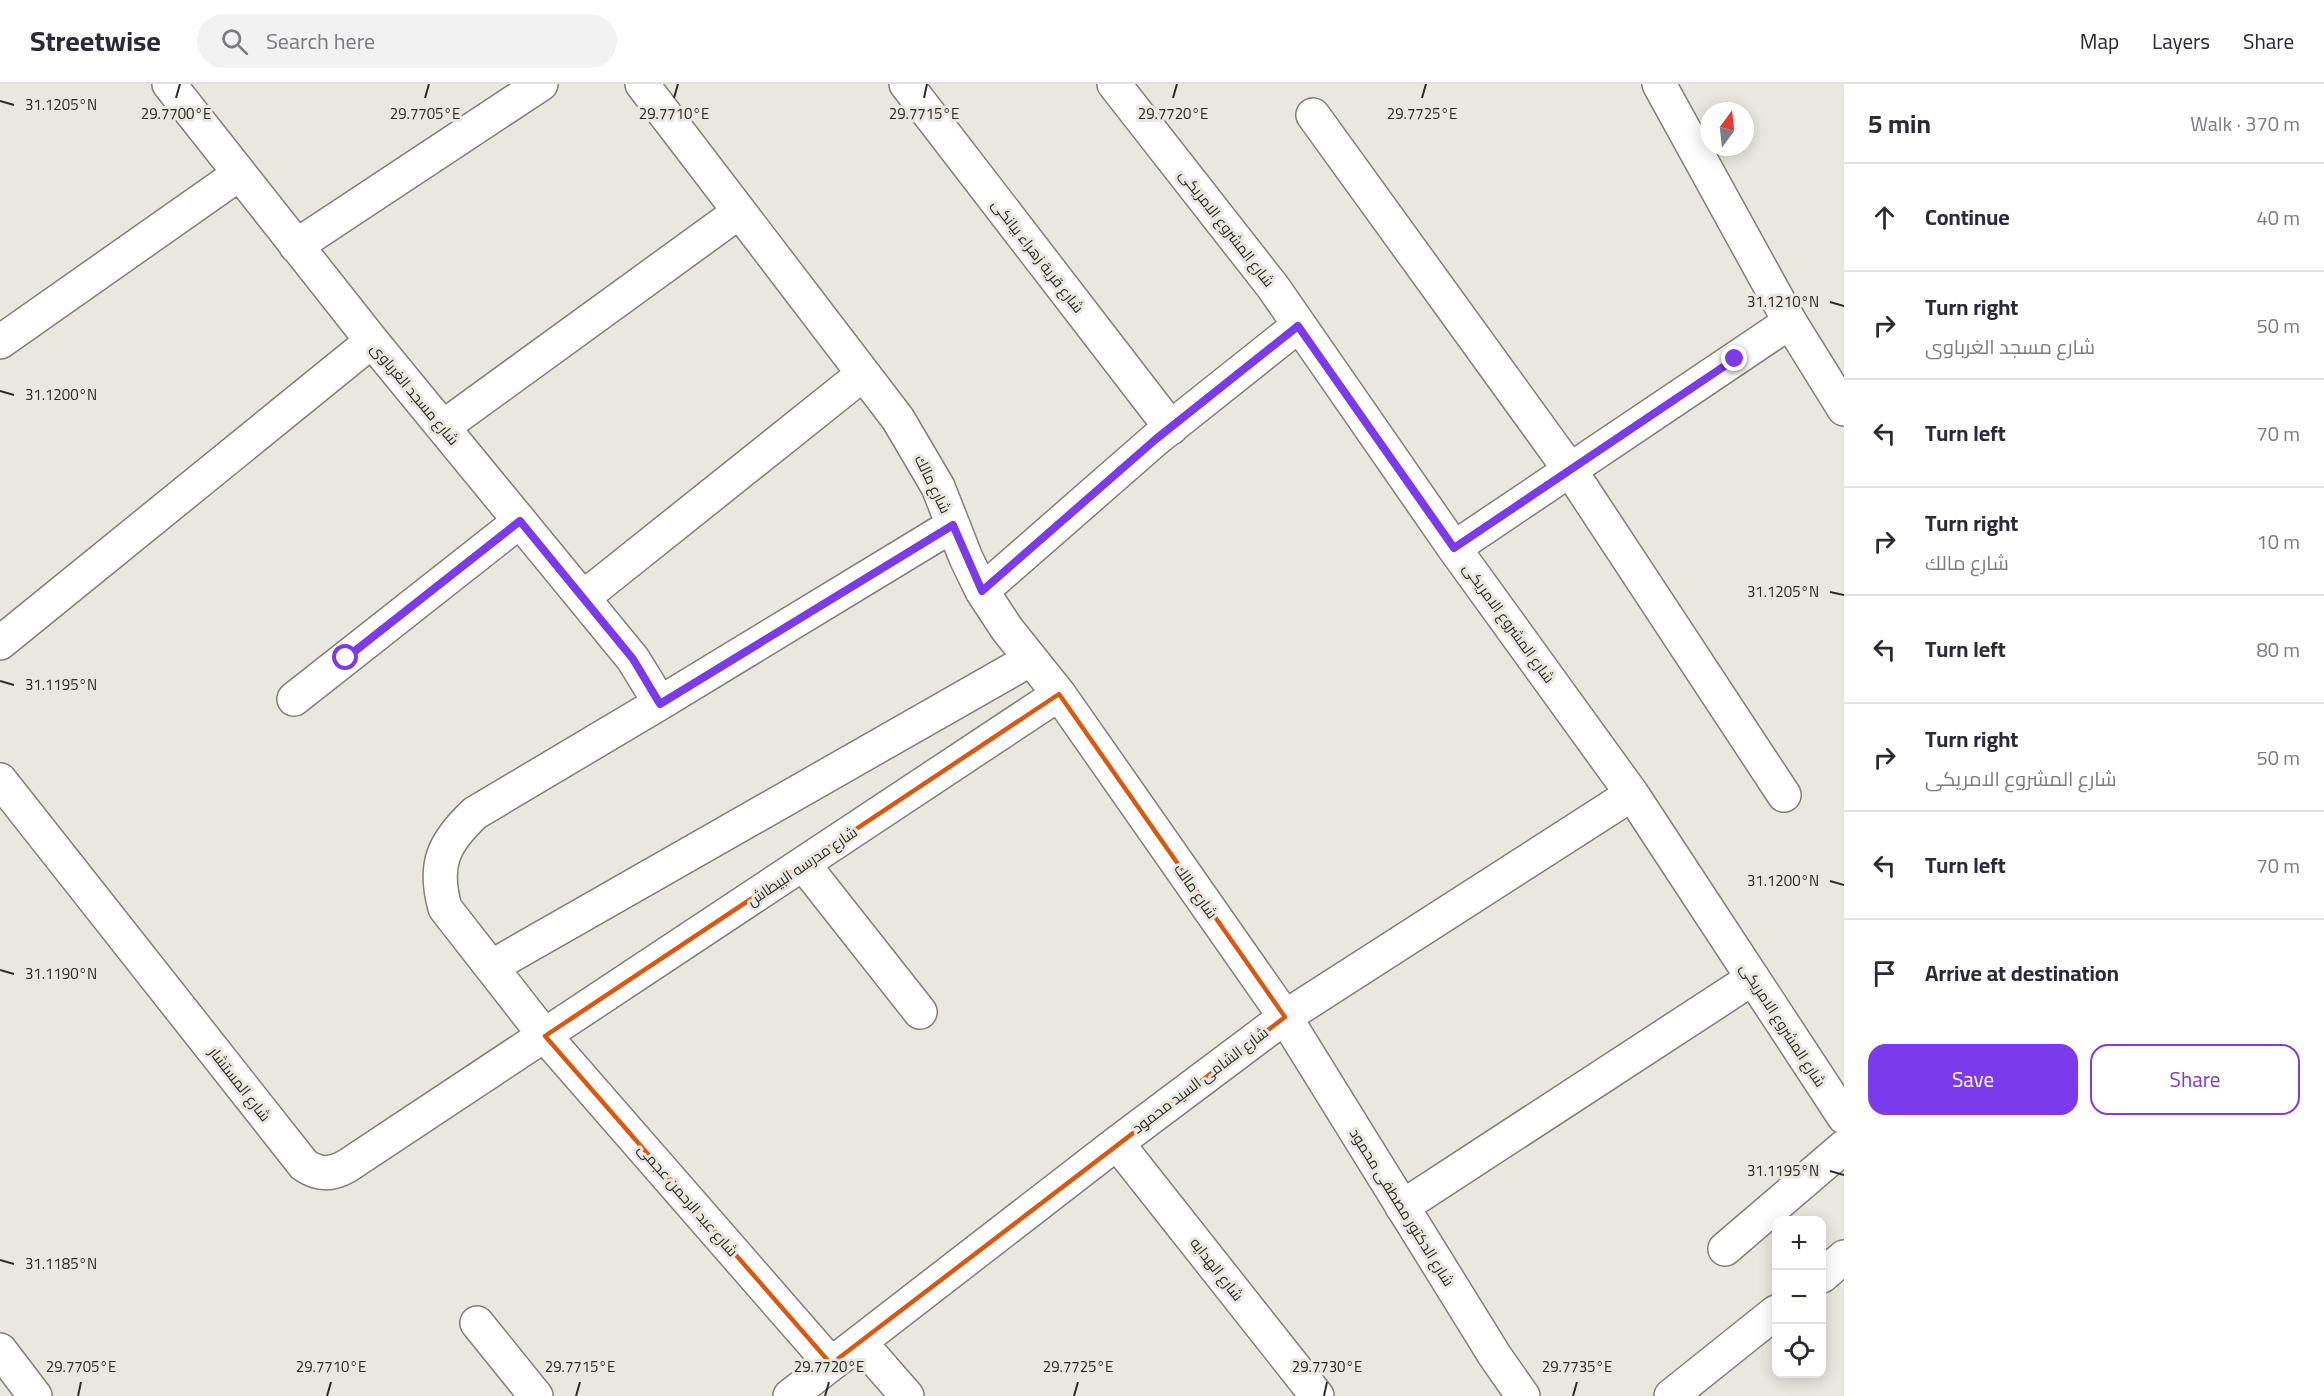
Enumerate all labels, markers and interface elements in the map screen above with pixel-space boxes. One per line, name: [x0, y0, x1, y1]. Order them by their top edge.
search box: [197, 14, 617, 68]
text: Streetwise: [30, 15, 161, 67]
text: Search here: [266, 20, 375, 62]
text: Map: [2080, 22, 2119, 61]
text: Layers: [2152, 22, 2210, 61]
text: Share: [2243, 22, 2294, 61]
icon: search: [218, 25, 251, 58]
text: 31.1205°N: [25, 90, 97, 119]
text: 29.7700°E: [141, 99, 211, 128]
text: 29.7705°E: [390, 99, 460, 128]
text: 29.7710°E: [639, 99, 709, 128]
text: 29.7715°E: [889, 99, 959, 128]
text: 29.7720°E: [1138, 99, 1208, 128]
text: 29.7725°E: [1387, 99, 1457, 128]
text: 5 min: [1868, 99, 1931, 148]
north arrow: [1700, 102, 1754, 156]
text: Walk · 370 m: [2190, 105, 2300, 142]
street label: شارع المشروع الامريكى: [1171, 162, 1283, 294]
street label: شارع قرية زهراء بيانكى: [984, 192, 1092, 320]
text: Continue: [1925, 196, 2010, 238]
text: 40 m: [2256, 199, 2300, 236]
icon: ahead: [1868, 201, 1901, 234]
text: Turn right: [1925, 286, 2018, 328]
text: 31.1210°N: [1747, 287, 1819, 316]
text: 50 m: [2256, 307, 2300, 344]
icon: right: [1868, 309, 1901, 342]
text: شارع مسجد الغرباوى: [1925, 328, 2095, 365]
street label: شارع مسجد الغرباوى: [363, 336, 467, 452]
route end: [1721, 345, 1747, 371]
text: 31.1200°N: [25, 380, 97, 409]
text: Turn left: [1925, 412, 2006, 454]
text: 70 m: [2256, 415, 2300, 452]
icon: left: [1868, 417, 1901, 450]
street label: شارع مالك: [906, 449, 960, 519]
text: Turn right: [1925, 502, 2018, 544]
text: 10 m: [2256, 523, 2300, 560]
icon: right: [1868, 525, 1901, 558]
text: شارع مالك: [1925, 544, 2009, 581]
street label: شارع المشروع الامريكى: [1455, 556, 1563, 690]
text: 31.1205°N: [1747, 577, 1819, 606]
text: Turn left: [1925, 628, 2006, 670]
text: 80 m: [2256, 631, 2300, 668]
icon: left: [1868, 633, 1901, 666]
route start: [332, 644, 358, 670]
text: 31.1195°N: [25, 670, 97, 699]
text: Turn right: [1925, 718, 2018, 760]
text: 50 m: [2256, 739, 2300, 776]
icon: right: [1868, 741, 1901, 774]
text: شارع المشروع الامريكى: [1925, 760, 2117, 797]
street label: شارع مدرسه البيطاش: [740, 818, 864, 914]
text: Turn left: [1925, 844, 2006, 886]
text: 70 m: [2256, 847, 2300, 884]
icon: left: [1868, 849, 1901, 882]
street label: شارع مالك: [1166, 857, 1226, 925]
text: 31.1200°N: [1747, 866, 1819, 895]
text: Arrive at destination: [1925, 952, 2119, 994]
street label: شارع المشروع الامريكى: [1732, 957, 1834, 1093]
icon: arrive: [1868, 957, 1901, 990]
text: 31.1190°N: [25, 959, 97, 988]
street label: شارع الشامى السيد محمود: [1125, 1019, 1275, 1141]
street label: شارع المستشار: [200, 1039, 279, 1128]
button: Save: [1868, 1044, 2078, 1115]
button: Share: [2090, 1044, 2300, 1115]
street label: شارع الدكتور مصطفى محمود: [1341, 1122, 1463, 1292]
street label: شارع عبد الرحمن عجمى: [630, 1136, 746, 1264]
text: 31.1195°N: [1747, 1156, 1819, 1185]
map controls: [1772, 1216, 1826, 1378]
button: +: [1772, 1216, 1826, 1270]
street label: شارع الهدايه: [1182, 1230, 1252, 1308]
text: 31.1185°N: [25, 1249, 97, 1278]
button: −: [1772, 1270, 1826, 1324]
button: locate: [1772, 1324, 1826, 1378]
text: 29.7705°E: [46, 1352, 116, 1381]
text: 29.7710°E: [296, 1352, 366, 1381]
text: 29.7715°E: [545, 1352, 615, 1381]
text: 29.7720°E: [794, 1352, 864, 1381]
text: 29.7725°E: [1043, 1352, 1113, 1381]
text: 29.7730°E: [1292, 1352, 1362, 1381]
text: 29.7735°E: [1542, 1352, 1612, 1381]

